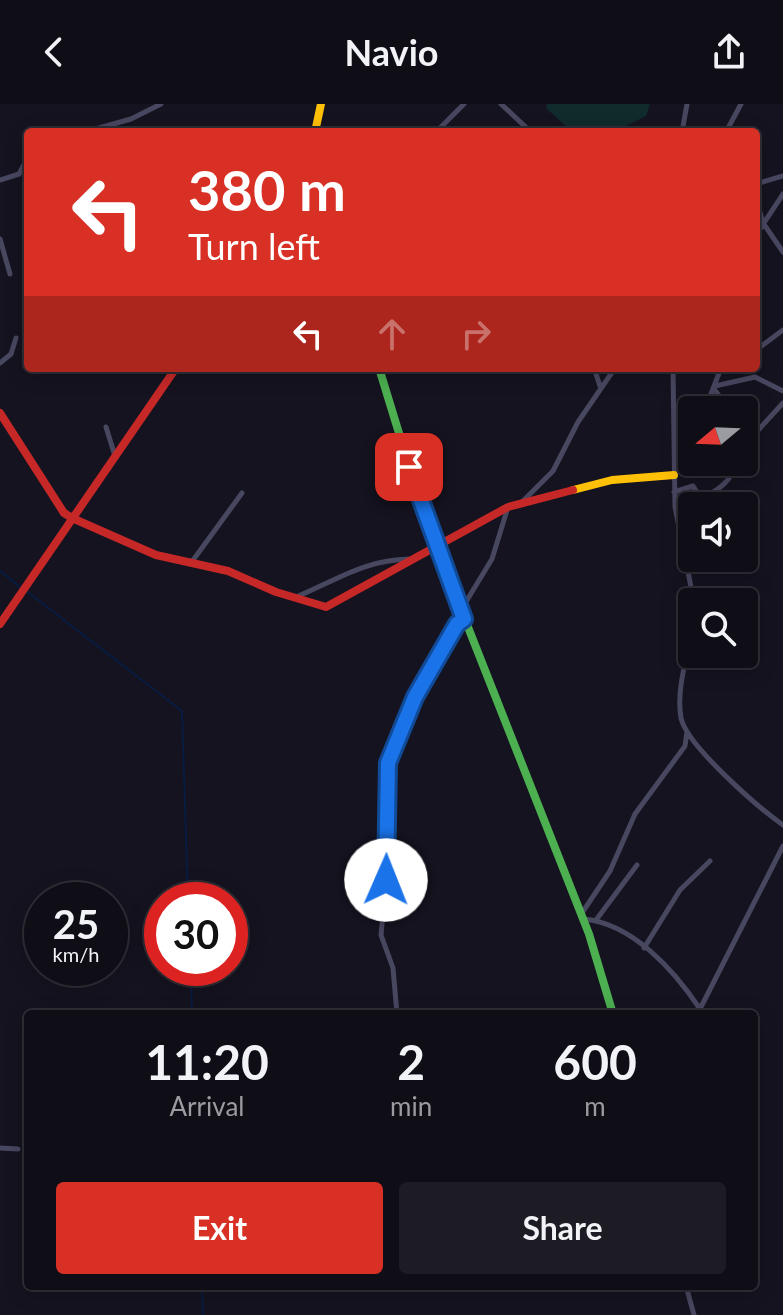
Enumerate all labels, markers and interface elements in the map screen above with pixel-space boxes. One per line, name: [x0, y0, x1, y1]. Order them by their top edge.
icon: back: [32, 30, 76, 74]
text: Navio: [345, 30, 438, 74]
icon: share: [707, 30, 751, 74]
text: 380 m: [188, 156, 346, 223]
icon: left: [56, 160, 160, 264]
text: Turn left: [188, 224, 320, 268]
icon: left: [286, 312, 330, 356]
icon: ahead: [370, 312, 414, 356]
icon: right: [454, 312, 498, 356]
north arrow: [678, 396, 758, 476]
map controls: [678, 396, 758, 668]
pin: [375, 433, 443, 501]
icon: arrive: [387, 445, 431, 489]
button: sound: [678, 492, 758, 572]
button: search: [678, 588, 758, 668]
position arrow: [344, 838, 428, 922]
speed limit sign: 30: [144, 882, 248, 986]
text: 25: [53, 900, 99, 948]
text: km/h: [53, 942, 99, 966]
text: 11:20: [145, 1033, 269, 1090]
text: 2: [397, 1033, 425, 1090]
text: 600: [553, 1033, 637, 1090]
text: Arrival: [170, 1090, 244, 1122]
text: min: [390, 1090, 432, 1122]
text: m: [584, 1090, 606, 1122]
button: Exit: [56, 1182, 383, 1274]
button: Share: [399, 1182, 726, 1274]

